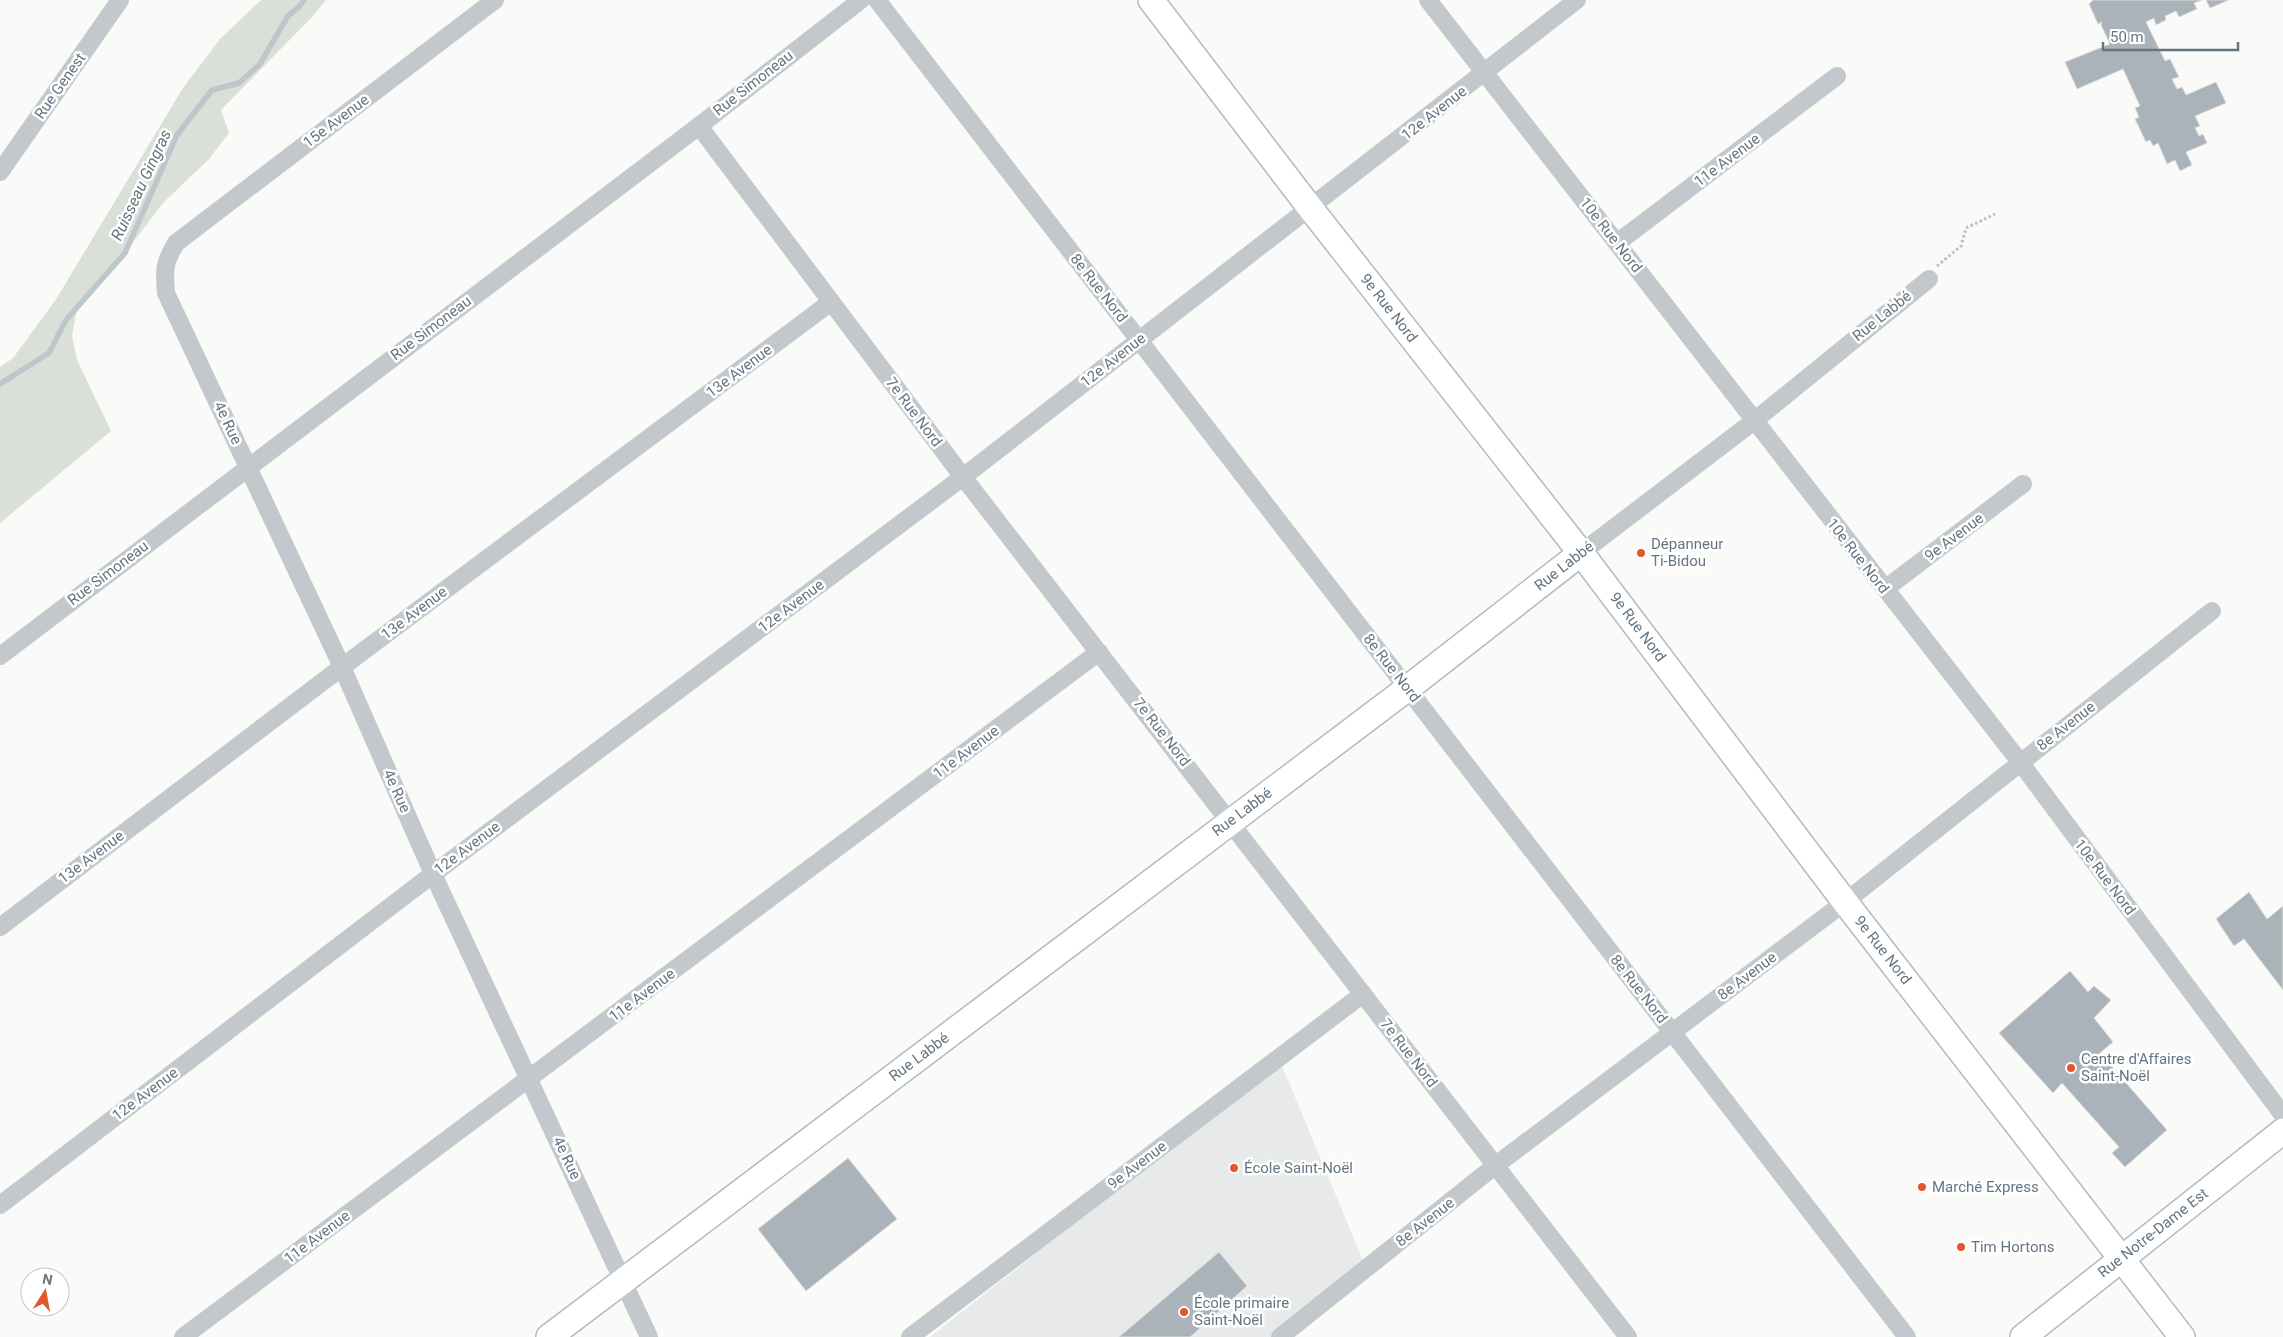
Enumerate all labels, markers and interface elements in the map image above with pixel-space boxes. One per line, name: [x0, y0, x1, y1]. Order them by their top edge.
scale bar: [2103, 20, 2238, 52]
text: 50 m: [2110, 28, 2144, 46]
street label: Rue Simoneau: [710, 46, 796, 120]
street label: Rue Genest: [31, 50, 89, 122]
street label: 12e Avenue: [1398, 82, 1470, 144]
street label: 15e Avenue: [300, 90, 372, 152]
water label: Ruisseau Gingras: [107, 127, 175, 243]
street label: 11e Avenue: [1691, 129, 1763, 191]
street label: 10e Rue Nord: [1576, 194, 1646, 276]
street label: 8e Rue Nord: [1067, 250, 1131, 326]
street label: 9e Rue Nord: [1357, 270, 1421, 346]
street label: Rue Labbé: [1849, 287, 1915, 345]
street label: Rue Simoneau: [387, 292, 475, 364]
street label: 12e Avenue: [1077, 329, 1149, 391]
street label: 13e Avenue: [703, 340, 775, 402]
street label: 7e Rue Nord: [882, 374, 946, 450]
street label: 4e Rue: [210, 399, 246, 447]
street label: 9e Avenue: [1921, 509, 1987, 565]
street label: 10e Rue Nord: [1823, 515, 1893, 597]
place label: Dépanneur Ti-Bidou: [1651, 535, 1723, 570]
street label: Rue Simoneau: [64, 537, 152, 609]
street label: Rue Labbé: [1531, 537, 1597, 595]
marker: Dépanneur Ti-Bidou: [1635, 547, 1647, 559]
street label: 12e Avenue: [755, 575, 827, 637]
street label: 13e Avenue: [378, 582, 450, 644]
street label: 9e Rue Nord: [1606, 589, 1670, 665]
street label: 8e Rue Nord: [1360, 630, 1424, 706]
street label: 7e Rue Nord: [1130, 694, 1194, 770]
street label: 8e Avenue: [2033, 698, 2099, 754]
street label: 11e Avenue: [930, 721, 1002, 783]
street label: 4e Rue: [380, 767, 415, 816]
street label: Rue Labbé: [1209, 784, 1275, 840]
street label: 12e Avenue: [431, 817, 503, 879]
street label: 13e Avenue: [55, 826, 127, 888]
street label: 10e Rue Nord: [2071, 835, 2139, 919]
street label: 9e Rue Nord: [1851, 912, 1915, 988]
street label: 8e Avenue: [1714, 948, 1780, 1004]
street label: 8e Rue Nord: [1607, 951, 1671, 1027]
street label: 11e Avenue: [606, 964, 678, 1026]
street label: 7e Rue Nord: [1377, 1015, 1441, 1091]
street label: Rue Labbé: [886, 1029, 952, 1085]
place label: Centre d'Affaires Saint-Noël: [2081, 1050, 2191, 1085]
marker: Centre d'Affaires Saint-Noël: [2065, 1062, 2077, 1074]
street label: 12e Avenue: [109, 1063, 181, 1125]
street label: 4e Rue: [549, 1134, 585, 1182]
street label: 9e Avenue: [1104, 1137, 1170, 1193]
place label: École Saint-Noël: [1244, 1159, 1353, 1177]
marker: École Saint-Noël: [1228, 1162, 1240, 1174]
place label: Marché Express: [1932, 1178, 2039, 1196]
marker: Marché Express: [1916, 1181, 1928, 1193]
street label: Rue Notre-Dame Est: [2095, 1184, 2212, 1281]
street label: 8e Avenue: [1392, 1194, 1458, 1250]
street label: 11e Avenue: [281, 1206, 353, 1268]
place label: Tim Hortons: [1971, 1238, 2055, 1256]
marker: Tim Hortons: [1955, 1241, 1967, 1253]
north arrow: [20, 1267, 70, 1317]
text: N: [41, 1270, 54, 1288]
place label: École primaire Saint-Noël: [1194, 1294, 1289, 1329]
marker: École primaire Saint-Noël: [1178, 1306, 1190, 1318]

